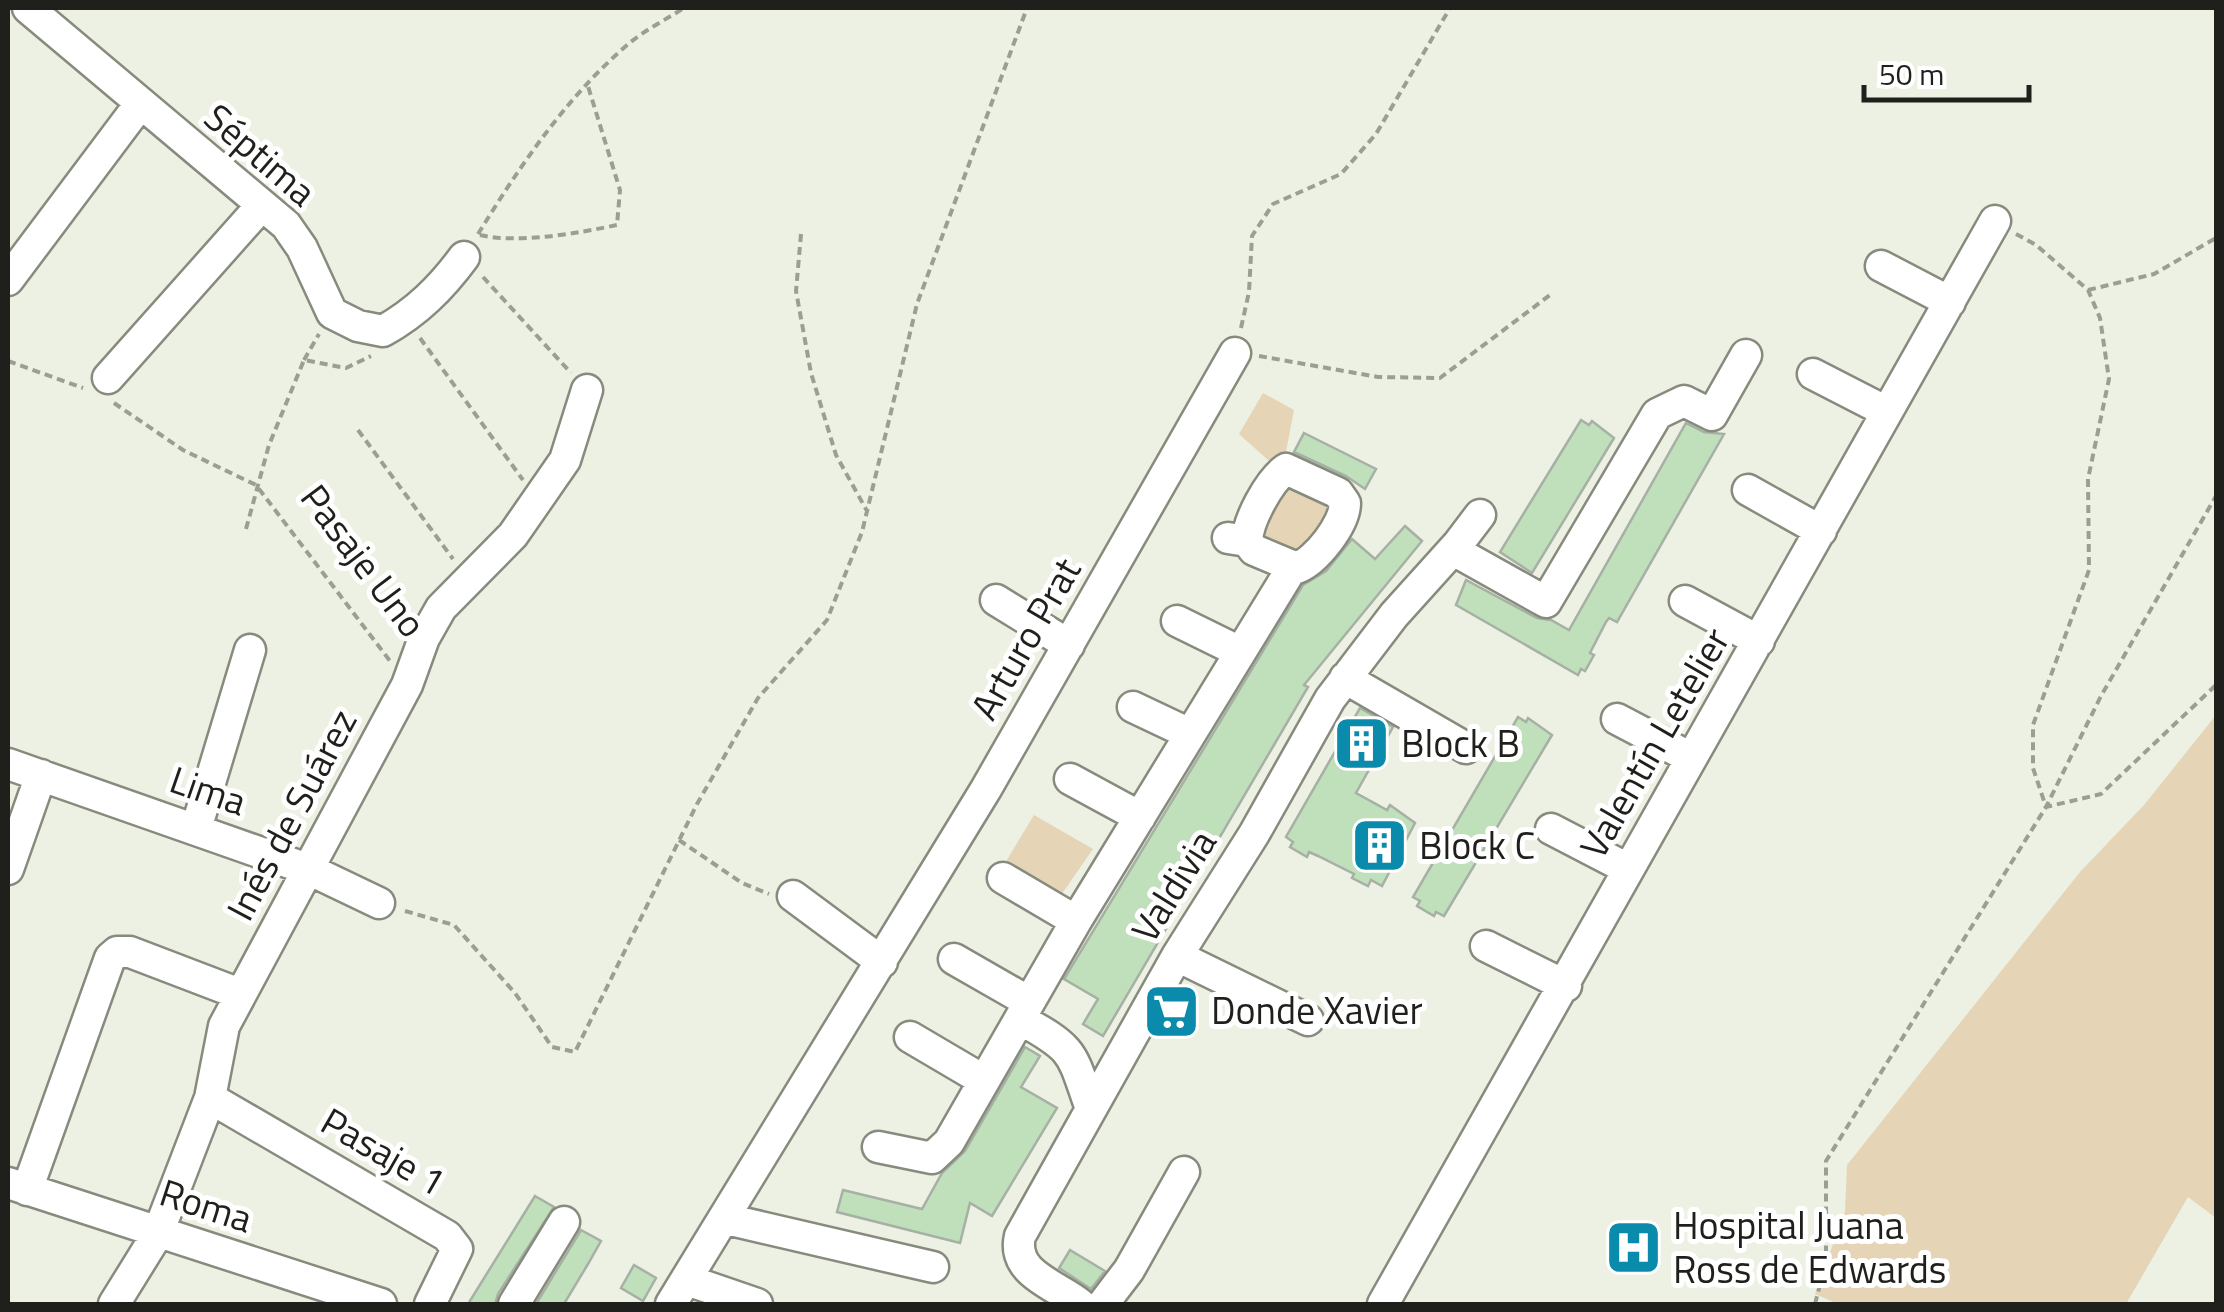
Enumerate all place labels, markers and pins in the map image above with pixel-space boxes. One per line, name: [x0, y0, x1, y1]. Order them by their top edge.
building icon: Block B: [1332, 714, 1392, 774]
place label: Block B: [1401, 714, 1520, 772]
building icon: Block C: [1350, 816, 1410, 876]
place label: Block C: [1419, 816, 1535, 874]
supermarket icon: Donde Xavier: [1142, 981, 1202, 1041]
place label: Donde Xavier: [1211, 981, 1423, 1039]
place label: Hospital Juana Ross de Edwards: [1673, 1196, 1947, 1298]
hospital icon: Hospital Juana Ross de Edwards: [1604, 1218, 1664, 1278]

